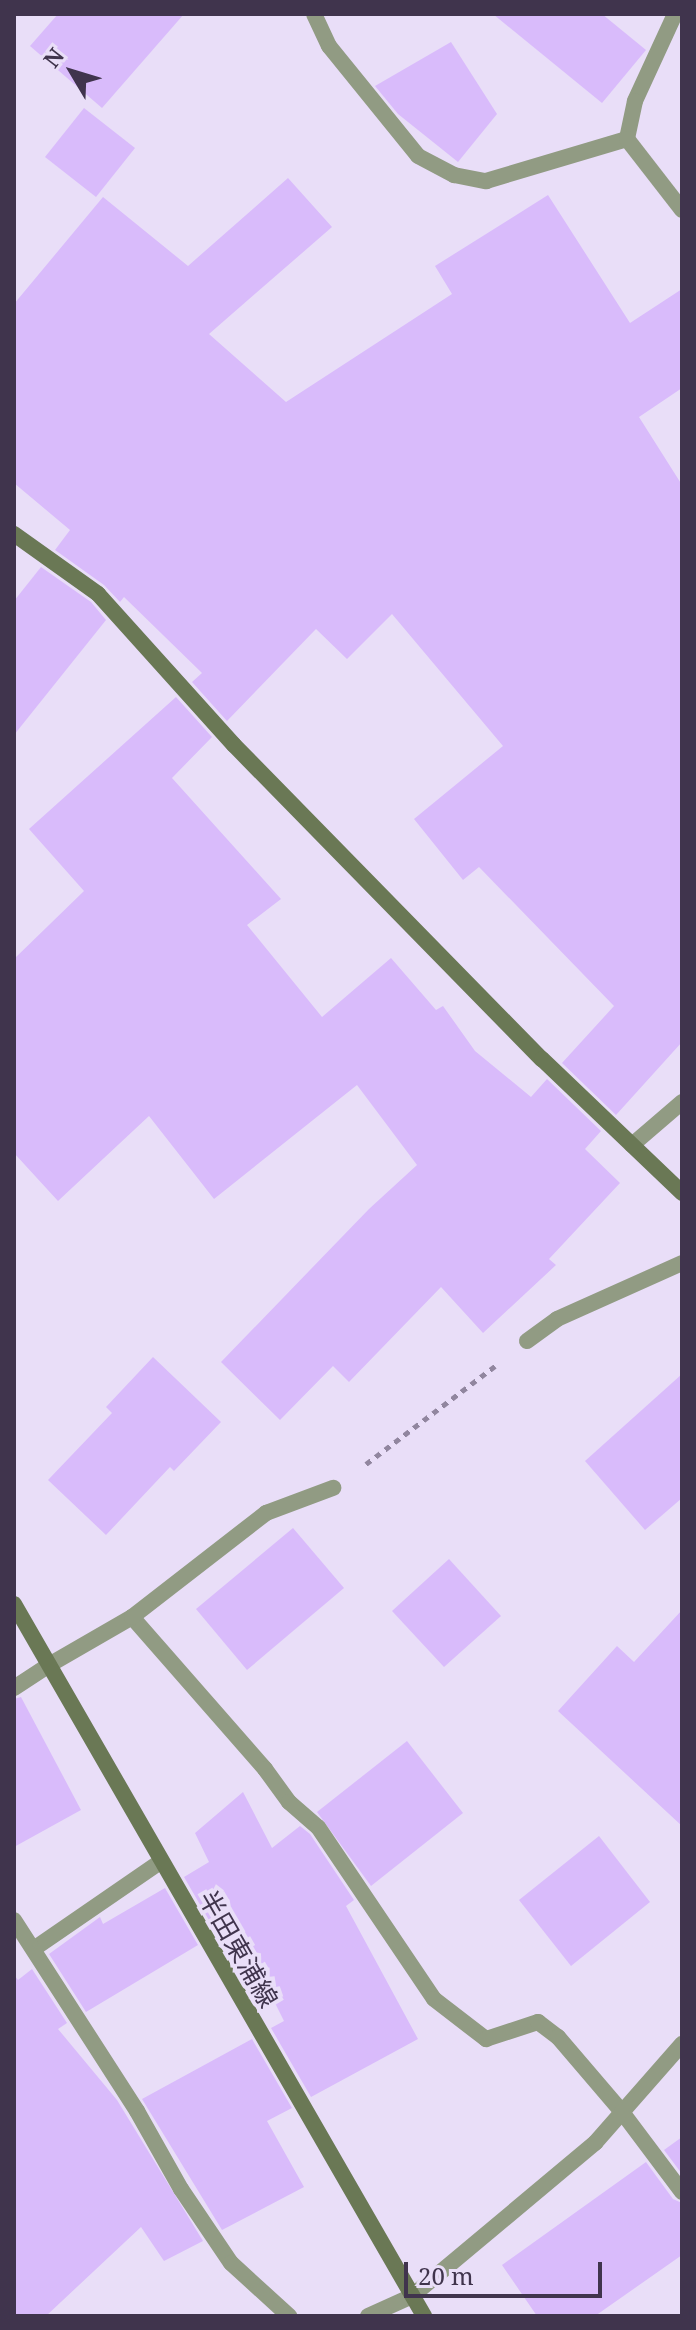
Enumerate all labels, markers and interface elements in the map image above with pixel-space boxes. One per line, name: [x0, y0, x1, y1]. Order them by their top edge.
north arrow: [32, 32, 112, 112]
text: N: [36, 41, 70, 73]
street label: 半田東浦線: [192, 1885, 284, 2013]
scale bar: [408, 2246, 606, 2296]
text: 20 m: [418, 2259, 474, 2292]

